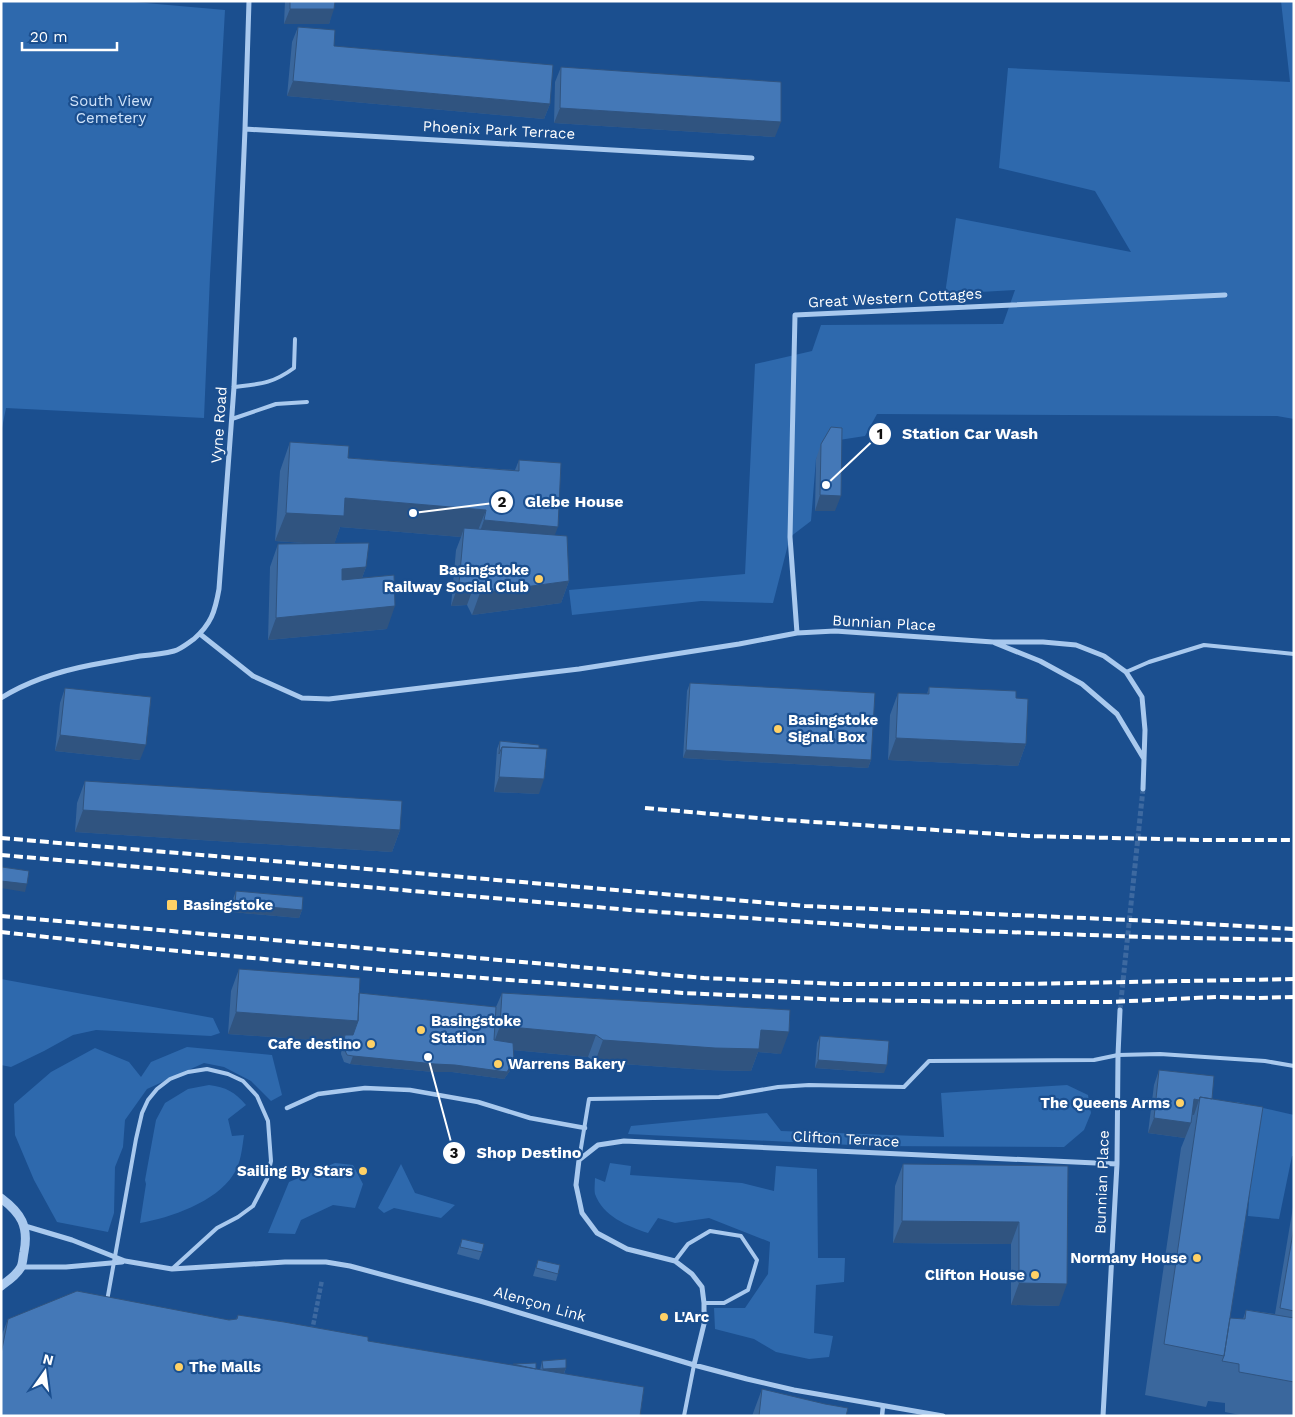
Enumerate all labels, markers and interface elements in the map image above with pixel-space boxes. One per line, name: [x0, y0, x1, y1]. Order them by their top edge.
scale bar: [22, 20, 118, 52]
text: 20 m: [30, 28, 68, 46]
park label: South View Cemetery: [70, 92, 153, 127]
street label: Phoenix Park Terrace: [422, 117, 576, 143]
street label: Great Western Cottages: [807, 284, 983, 312]
street label: Vyne Road: [207, 386, 231, 464]
callout: Station Car Wash: [867, 418, 1049, 449]
text: Station Car Wash: [902, 424, 1038, 443]
text: 1: [877, 425, 883, 443]
callout: Glebe House: [490, 486, 634, 517]
text: Glebe House: [525, 492, 624, 511]
text: 2: [498, 493, 507, 511]
place label: Basingstoke Railway Social Club: [384, 561, 529, 596]
marker: Basingstoke Railway Social Club: [533, 573, 545, 585]
street label: Bunnian Place: [832, 611, 936, 635]
place label: Basingstoke Signal Box: [788, 711, 878, 746]
marker: Basingstoke Signal Box: [772, 723, 784, 735]
place label: Basingstoke: [183, 896, 273, 914]
marker: Basingstoke: [165, 898, 179, 912]
place label: Basingstoke Station: [431, 1012, 521, 1047]
marker: Basingstoke Station: [415, 1024, 427, 1036]
place label: Cafe destino: [268, 1035, 361, 1053]
marker: Cafe destino: [365, 1038, 377, 1050]
place label: Warrens Bakery: [508, 1055, 626, 1073]
marker: Warrens Bakery: [492, 1058, 504, 1070]
place label: The Queens Arms: [1040, 1094, 1170, 1112]
marker: The Queens Arms: [1174, 1097, 1186, 1109]
street label: Clifton Terrace: [792, 1127, 900, 1151]
street label: Bunnian Place: [1091, 1130, 1113, 1234]
callout: Shop Destino: [441, 1137, 591, 1168]
text: Shop Destino: [477, 1143, 582, 1162]
text: 3: [450, 1144, 459, 1162]
place label: Sailing By Stars: [237, 1162, 353, 1180]
marker: Sailing By Stars: [357, 1165, 369, 1177]
place label: Normany House: [1070, 1249, 1187, 1267]
marker: Normany House: [1191, 1252, 1203, 1264]
place label: Clifton House: [925, 1266, 1025, 1284]
marker: Clifton House: [1029, 1269, 1041, 1281]
street label: Alençon Link: [492, 1282, 589, 1326]
place label: L'Arc: [674, 1308, 710, 1326]
marker: L'Arc: [658, 1311, 670, 1323]
north arrow: [20, 1347, 70, 1397]
text: N: [41, 1350, 55, 1368]
place label: The Malls: [189, 1358, 261, 1376]
marker: The Malls: [173, 1361, 185, 1373]

